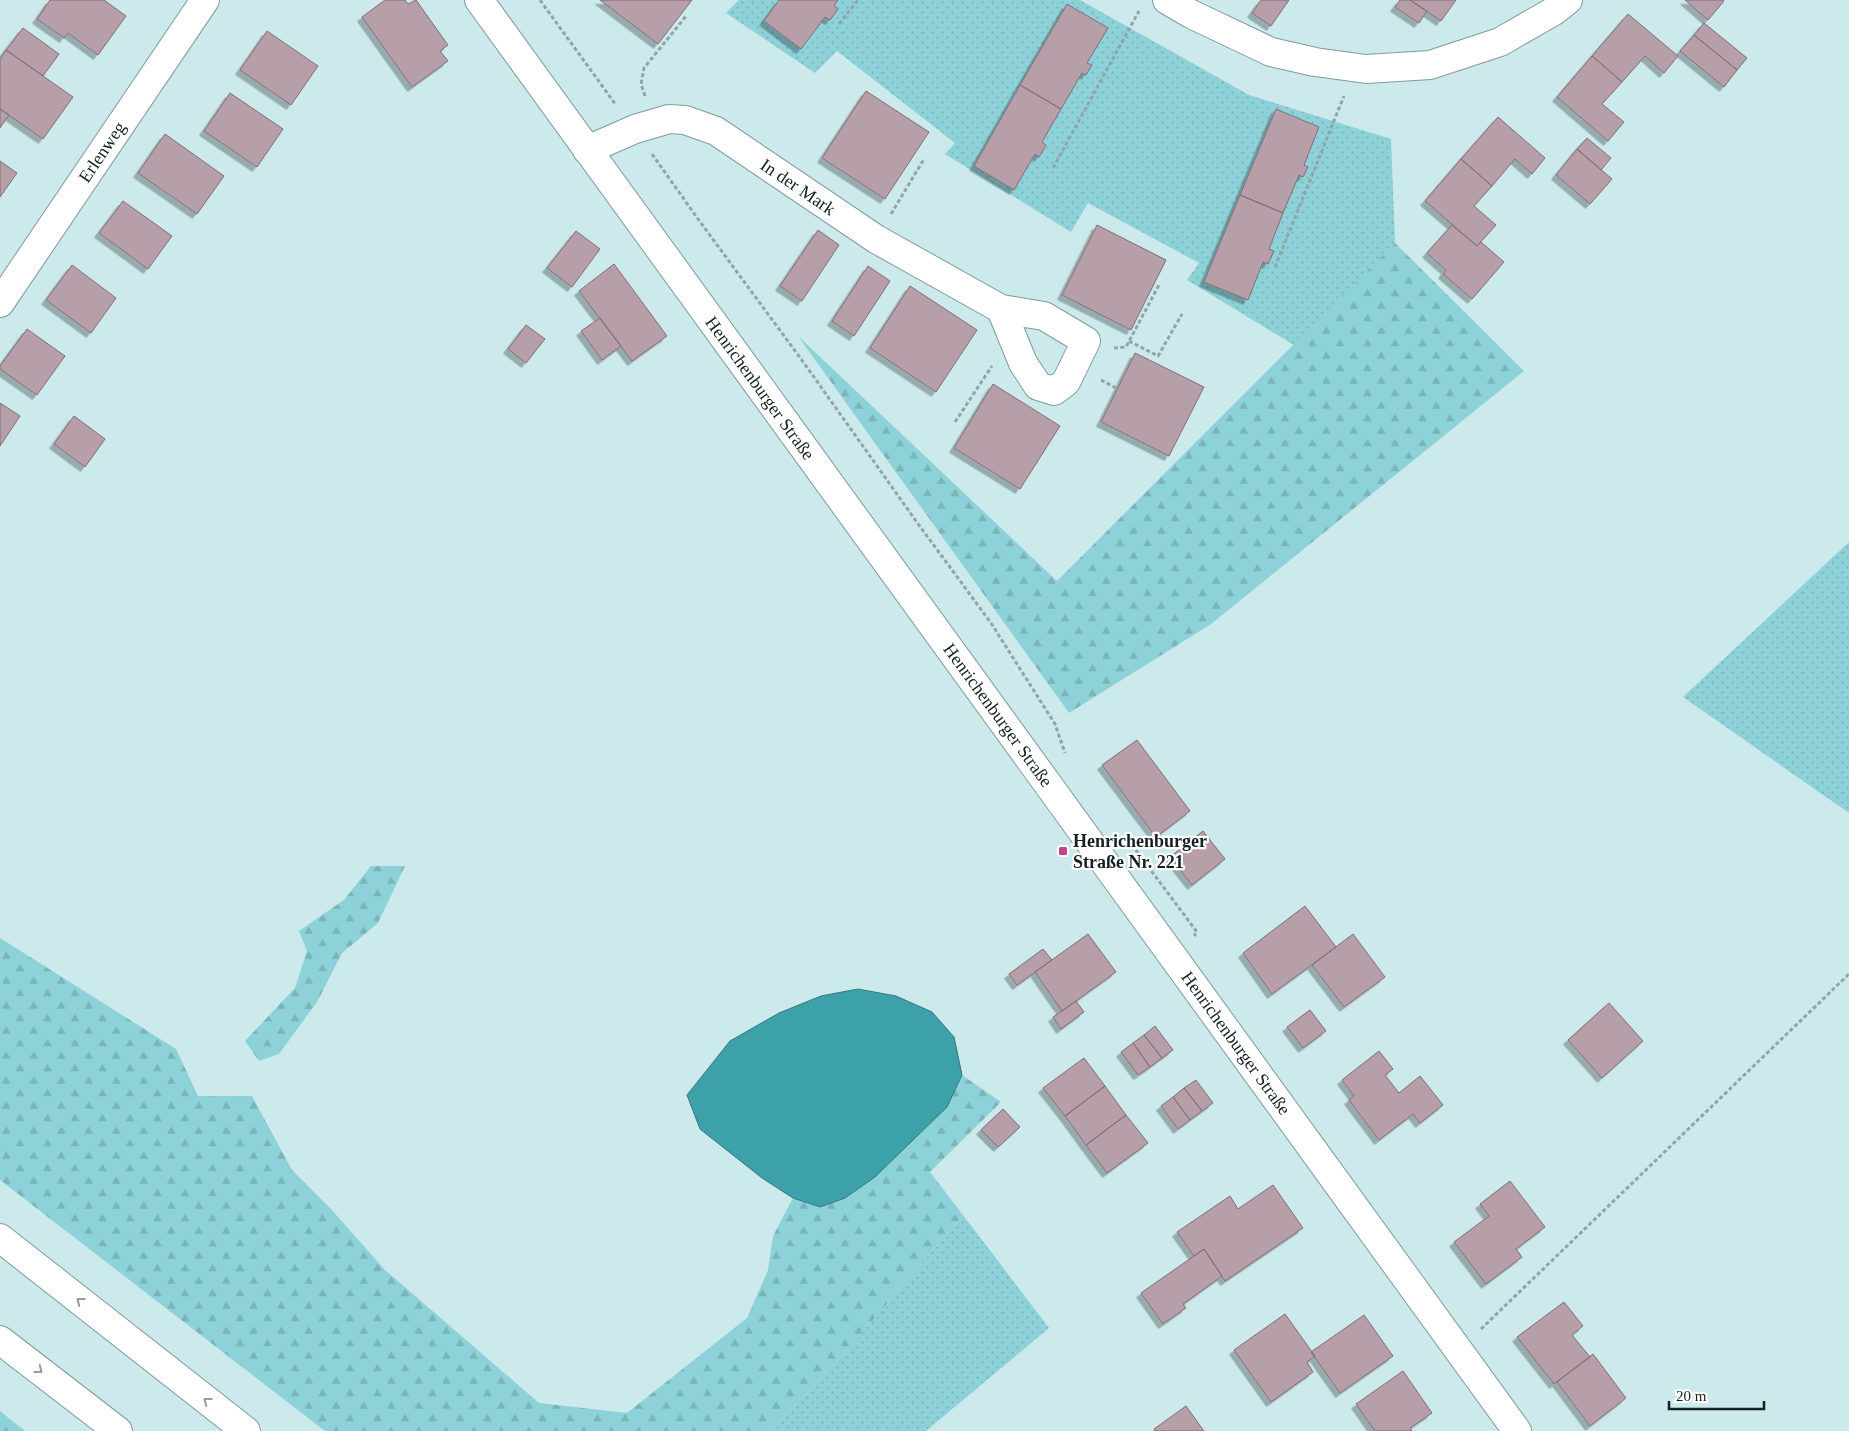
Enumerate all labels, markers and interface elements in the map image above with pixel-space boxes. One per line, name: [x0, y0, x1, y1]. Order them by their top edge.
street label: Erlenweg: [74, 118, 130, 186]
street label: In der Mark: [757, 155, 839, 219]
street label: Henrichenburger Straße: [701, 313, 819, 463]
street label: Henrichenburger Straße: [939, 640, 1057, 790]
place label: Henrichenburger Straße Nr. 221: [1073, 831, 1207, 872]
marker: Henrichenburger Straße Nr. 221: [1057, 845, 1069, 857]
street label: Henrichenburger Straße: [1177, 968, 1295, 1118]
one-way arrow: [76, 1297, 85, 1306]
one-way arrow: [33, 1364, 42, 1372]
scale bar: [1669, 1378, 1764, 1410]
text: 20 m: [1676, 1388, 1707, 1404]
one-way arrow: [204, 1398, 213, 1407]

